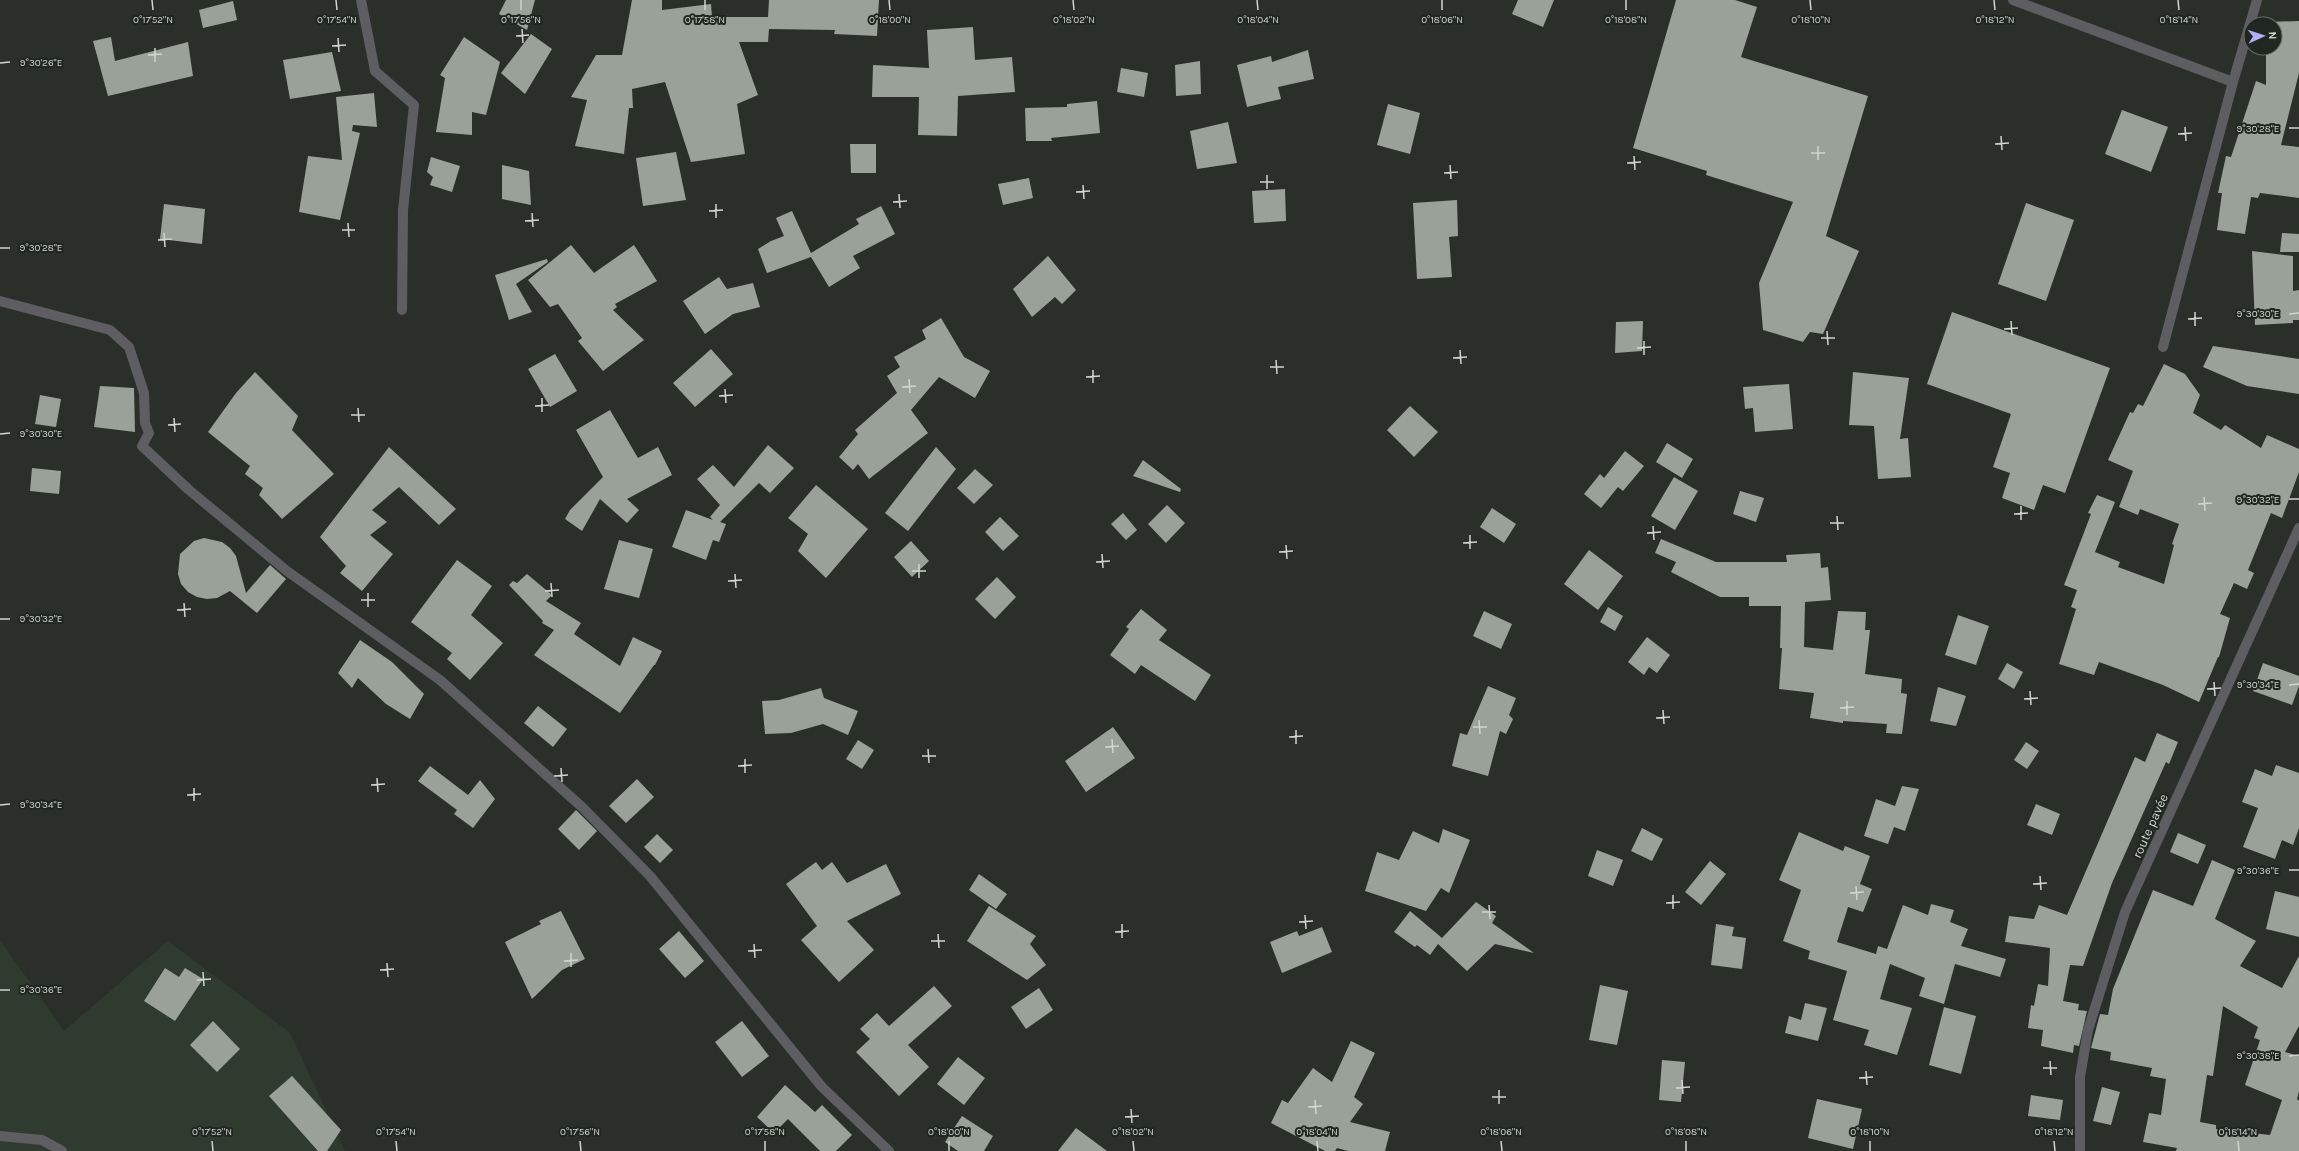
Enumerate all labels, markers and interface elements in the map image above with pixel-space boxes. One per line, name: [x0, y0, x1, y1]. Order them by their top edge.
text: 0°17'52"N: [133, 14, 173, 26]
text: 0°17'54"N: [317, 14, 357, 26]
text: 0°17'56"N: [501, 14, 541, 26]
text: 0°17'58"N: [685, 14, 725, 26]
text: 0°18'00"N: [869, 14, 911, 26]
text: 0°18'02"N: [1053, 14, 1095, 26]
text: 0°18'04"N: [1237, 14, 1279, 26]
text: 0°18'06"N: [1421, 14, 1463, 26]
text: 0°18'08"N: [1605, 14, 1647, 26]
text: 0°18'10"N: [1791, 14, 1831, 26]
text: 0°18'12"N: [1975, 14, 2015, 26]
text: 0°18'14"N: [2160, 14, 2198, 26]
north arrow: [2243, 16, 2283, 56]
text: N: [2266, 31, 2279, 40]
text: 9°30'26"E: [20, 57, 62, 69]
text: 9°30'28"E: [2236, 123, 2280, 135]
text: 9°30'28"E: [19, 242, 63, 254]
text: 9°30'30"E: [2237, 308, 2279, 320]
text: 9°30'30"E: [20, 428, 62, 440]
text: 9°30'32"E: [2237, 494, 2279, 506]
text: 9°30'32"E: [20, 613, 62, 625]
text: 9°30'34"E: [2237, 679, 2279, 691]
street label: route pavée: [2129, 791, 2171, 861]
text: 9°30'34"E: [20, 799, 62, 811]
text: 9°30'36"E: [2237, 865, 2279, 877]
text: 9°30'36"E: [20, 984, 62, 996]
text: 9°30'38"E: [2236, 1050, 2280, 1062]
text: 0°17'52"N: [192, 1126, 232, 1138]
text: 0°17'54"N: [376, 1126, 416, 1138]
text: 0°17'56"N: [560, 1126, 600, 1138]
text: 0°17'58"N: [745, 1126, 785, 1138]
text: 0°18'00"N: [928, 1126, 970, 1138]
text: 0°18'02"N: [1112, 1126, 1154, 1138]
text: 0°18'04"N: [1296, 1126, 1338, 1138]
text: 0°18'06"N: [1480, 1126, 1522, 1138]
text: 0°18'08"N: [1665, 1126, 1707, 1138]
text: 0°18'10"N: [1850, 1126, 1890, 1138]
text: 0°18'12"N: [2034, 1126, 2074, 1138]
text: 0°18'14"N: [2219, 1126, 2257, 1138]

